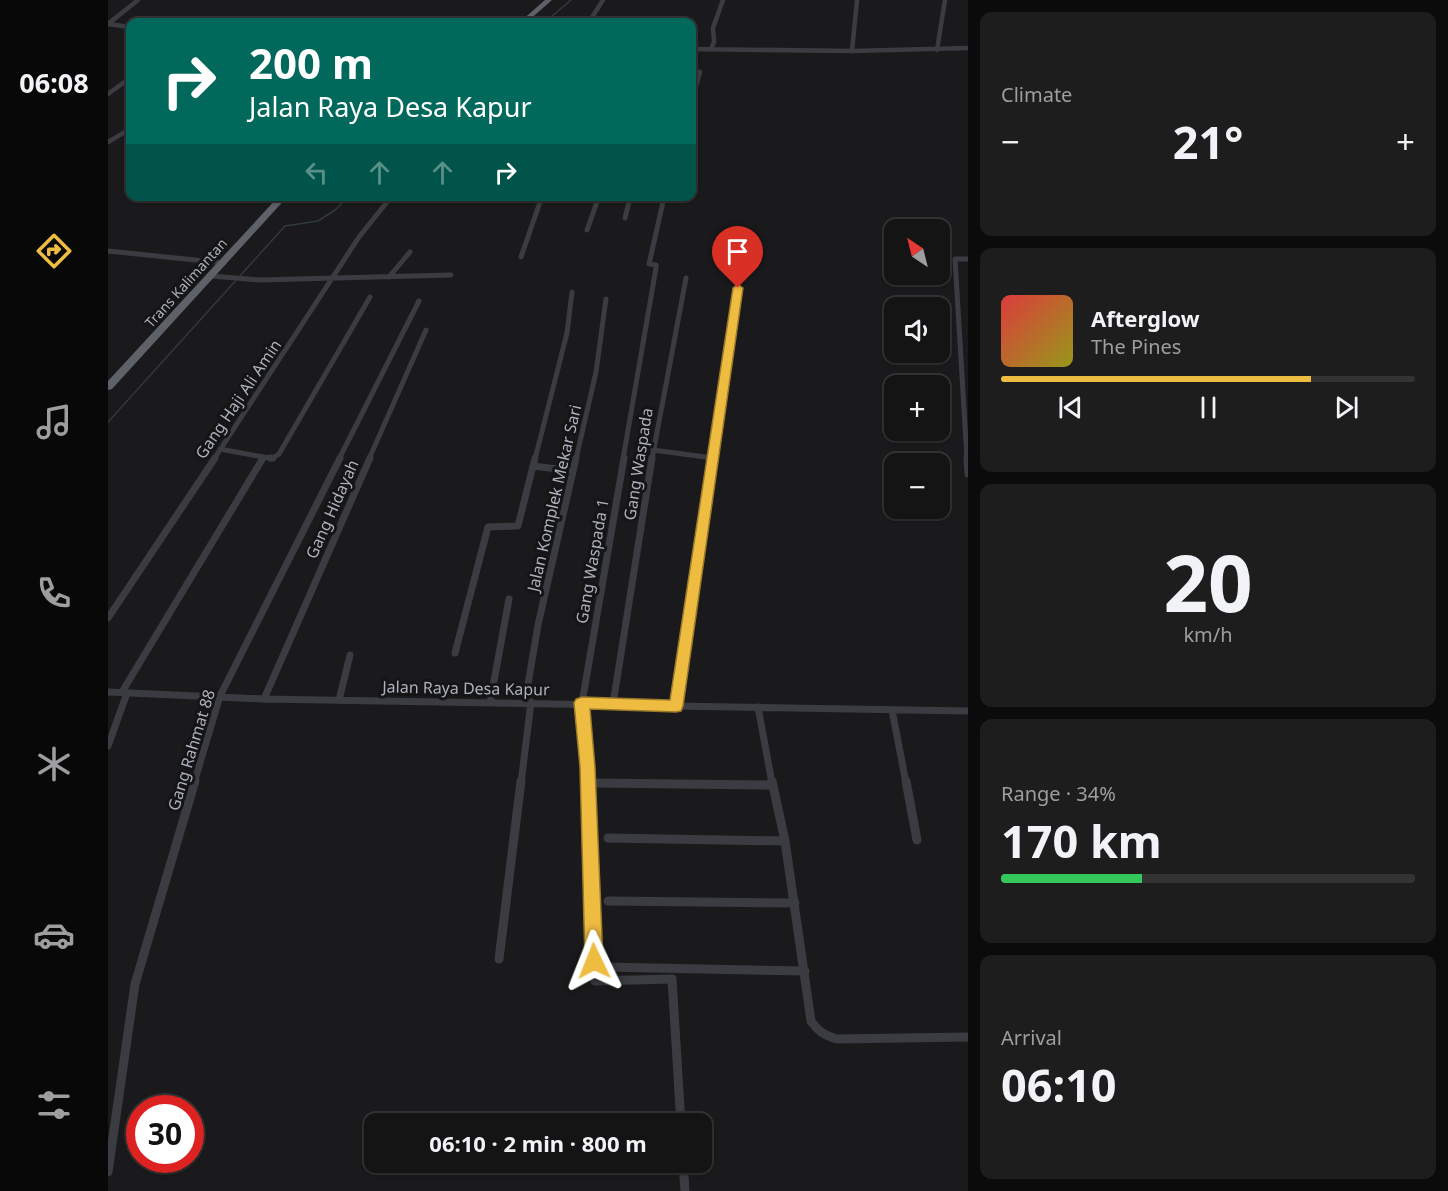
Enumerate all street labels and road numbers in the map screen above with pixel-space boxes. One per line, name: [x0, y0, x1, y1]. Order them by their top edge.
street label: Trans Kalimantan: [140, 234, 231, 332]
street label: Gang Haji Ali Amin: [190, 335, 286, 463]
street label: Jalan Komplek Mekar Sari: [521, 402, 586, 596]
street label: Gang Waspada: [618, 406, 658, 522]
street label: Gang Hidayah: [300, 456, 364, 562]
street label: Gang Waspada 1: [570, 497, 614, 625]
street label: Jalan Raya Desa Kapur: [380, 676, 550, 700]
street label: Gang Rahmat 88: [162, 687, 220, 813]

